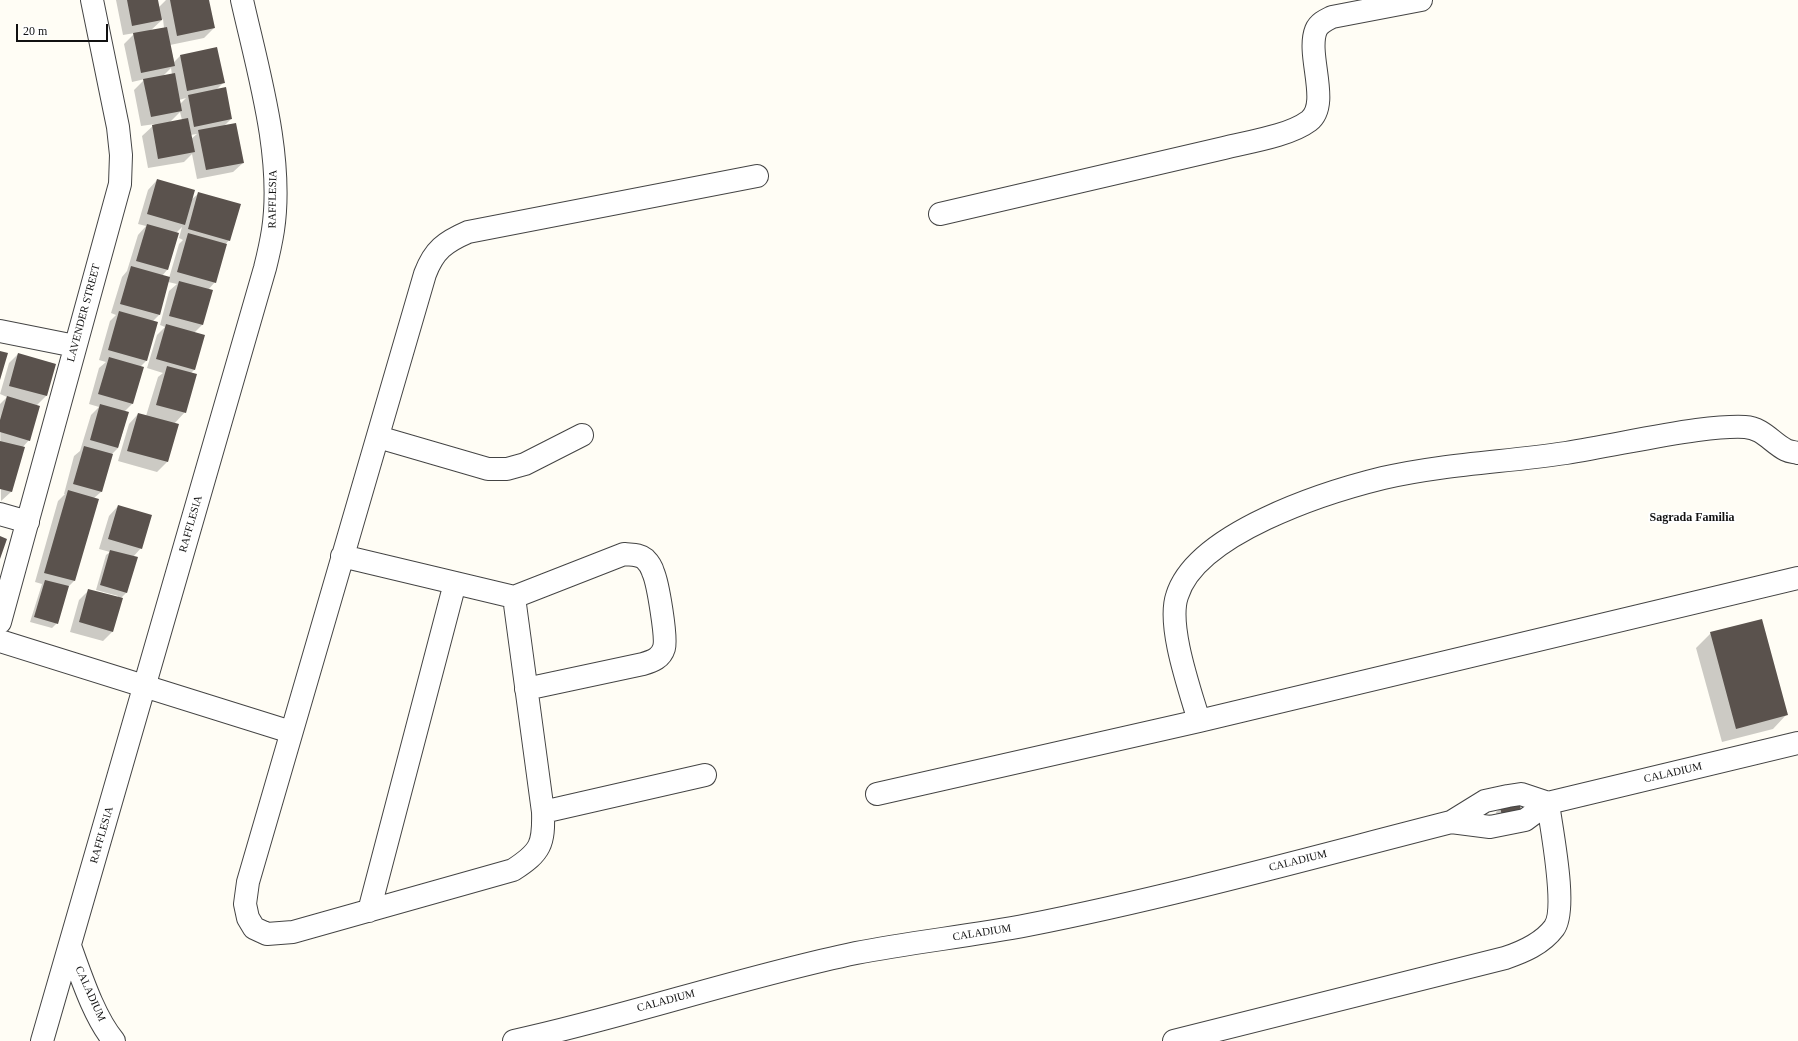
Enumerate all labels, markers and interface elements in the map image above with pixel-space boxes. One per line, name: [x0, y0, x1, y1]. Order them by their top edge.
scale bar: [18, 16, 110, 42]
text: 20 m: [23, 24, 47, 38]
street label: RAFFLESIA: [266, 170, 280, 228]
street label: LAVENDER STREET: [65, 263, 103, 363]
street label: RAFFLESIA: [177, 494, 205, 554]
district label: Sagrada Familia: [1649, 511, 1735, 525]
street label: CALADIUM: [1643, 760, 1703, 786]
street label: RAFFLESIA: [88, 805, 116, 865]
street label: CALADIUM: [1268, 847, 1328, 875]
street label: CALADIUM: [952, 922, 1012, 944]
street label: CALADIUM: [72, 964, 108, 1024]
street label: CALADIUM: [636, 987, 696, 1015]

